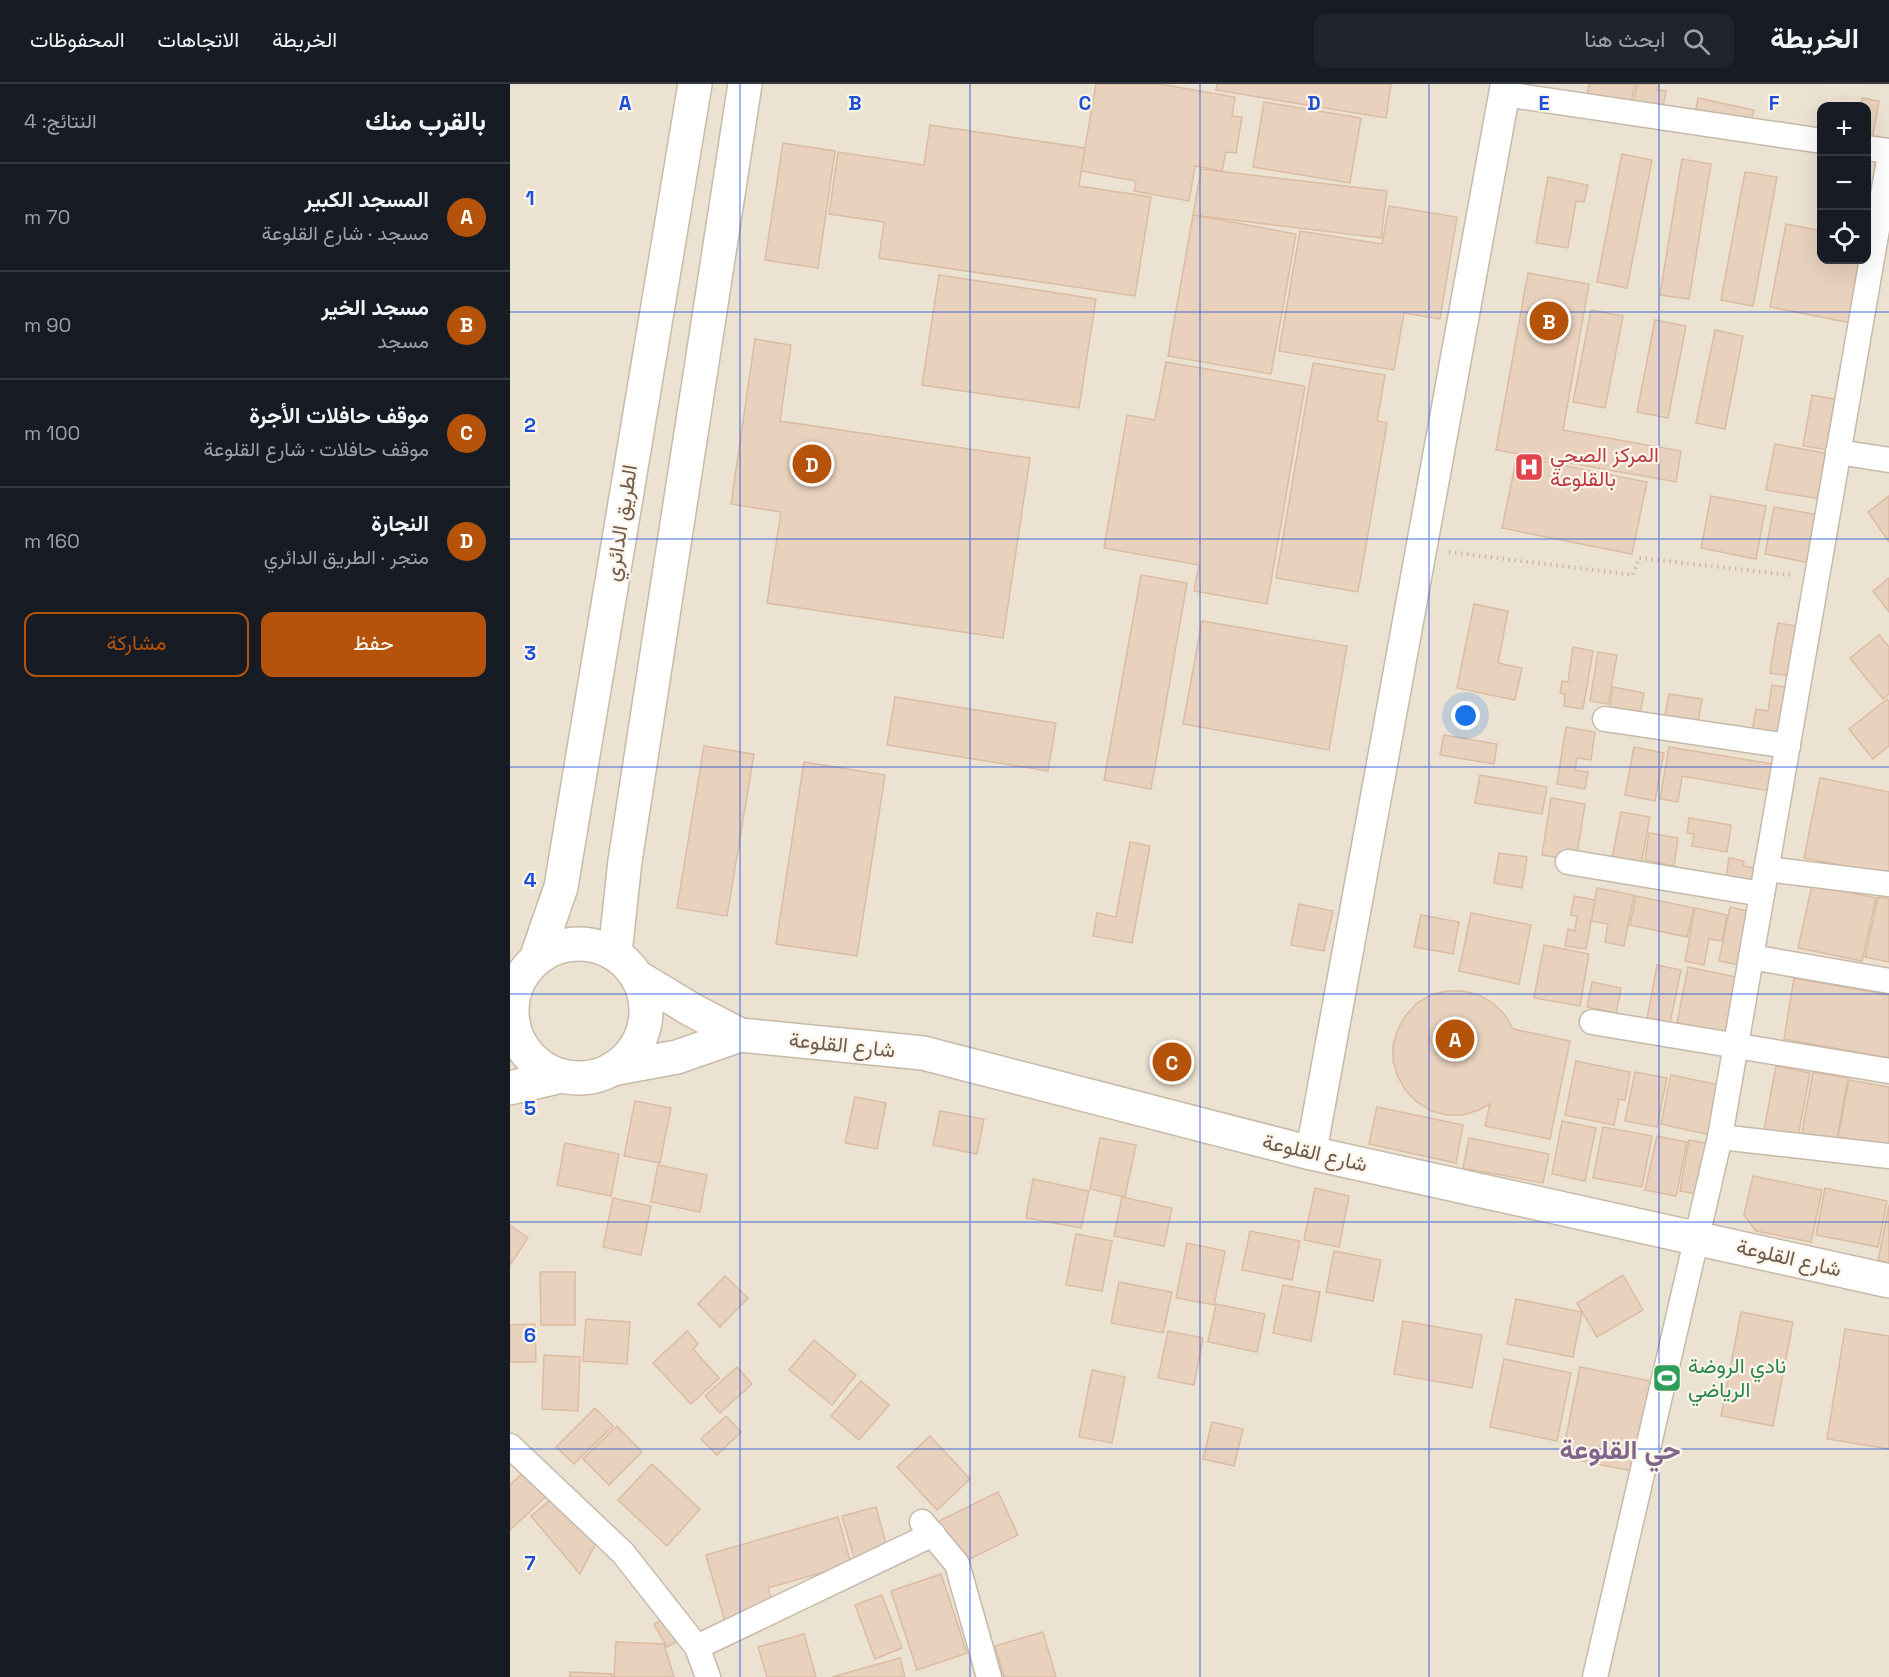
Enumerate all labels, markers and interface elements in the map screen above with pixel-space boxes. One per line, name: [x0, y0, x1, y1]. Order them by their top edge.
search box: [1314, 14, 1734, 68]
text: الخريطة: [1770, 20, 1859, 56]
text: ابحث هنا: [1584, 25, 1665, 53]
icon: search: [1680, 25, 1713, 58]
text: المحفوظات: [30, 26, 125, 53]
text: الاتجاهات: [158, 26, 239, 53]
text: الخريطة: [272, 26, 337, 53]
text: A: [619, 90, 632, 116]
text: B: [848, 90, 862, 116]
text: C: [1079, 90, 1092, 116]
text: D: [1307, 90, 1321, 116]
text: E: [1538, 90, 1550, 116]
text: F: [1769, 90, 1780, 116]
map controls: [1817, 102, 1871, 264]
button: +: [1817, 102, 1871, 156]
text: بالقرب منك: [365, 104, 486, 138]
text: النتائج: 4: [24, 108, 97, 134]
button: −: [1817, 156, 1871, 210]
text: المسجد الكبير: [304, 185, 429, 213]
text: 1: [525, 185, 535, 211]
text: 70 m: [24, 204, 70, 230]
text: A: [460, 204, 473, 230]
button: locate: [1817, 210, 1871, 264]
text: مسجد · شارع القلوعة: [261, 220, 429, 246]
text: مسجد الخير: [321, 293, 429, 321]
pin: B: [1530, 298, 1568, 344]
text: 90 m: [24, 312, 71, 338]
text: B: [460, 312, 473, 338]
text: مسجد: [377, 328, 429, 354]
text: موقف حافلات الأجرة: [249, 401, 429, 429]
text: 2: [524, 412, 536, 438]
text: 100 m: [24, 420, 80, 446]
text: C: [460, 420, 473, 446]
text: موقف حافلات · شارع القلوعة: [203, 436, 429, 462]
place label: المركز الصحي بالقلوعة: [1550, 441, 1659, 492]
pin: D: [792, 442, 832, 487]
hospital icon: المركز الصحي بالقلوعة: [1513, 451, 1545, 483]
street label: الطريق الدائري: [598, 463, 647, 584]
text: النجارة: [371, 509, 429, 537]
text: 160 m: [24, 528, 80, 554]
text: D: [460, 528, 473, 554]
text: متجر · الطريق الدائري: [264, 544, 429, 570]
button: مشاركة: [24, 612, 249, 677]
button: حفظ: [261, 612, 486, 677]
text: 3: [524, 640, 536, 666]
your location: [1451, 701, 1480, 730]
text: 4: [524, 867, 537, 893]
pin: A: [1436, 1016, 1474, 1062]
street label: شارع القلوعة: [787, 1025, 897, 1065]
pin: C: [1152, 1040, 1192, 1084]
text: 5: [524, 1095, 536, 1121]
street label: شارع القلوعة: [1260, 1127, 1370, 1179]
street label: شارع القلوعة: [1734, 1232, 1844, 1284]
text: 6: [524, 1322, 536, 1348]
place label: نادي الروضة الرياضي: [1688, 1352, 1786, 1407]
sports icon: نادي الروضة الرياضي: [1651, 1362, 1683, 1394]
district label: حي القلوعة: [1559, 1432, 1681, 1472]
text: 7: [524, 1550, 536, 1576]

